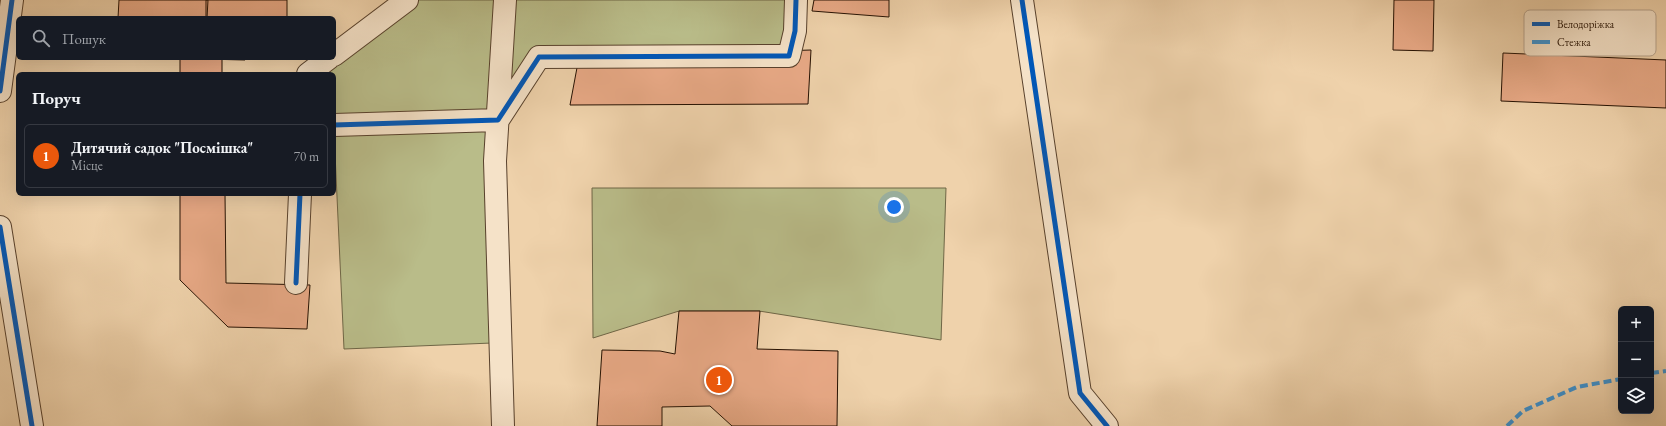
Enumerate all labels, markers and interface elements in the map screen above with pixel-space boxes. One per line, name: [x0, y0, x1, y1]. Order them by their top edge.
legend: [1524, 10, 1656, 56]
search box: [16, 16, 336, 60]
text: Велодоріжка: [1557, 17, 1615, 31]
icon: search: [30, 27, 52, 49]
text: Пошук: [62, 29, 106, 48]
text: Стежка: [1557, 35, 1591, 49]
text: Поруч: [32, 87, 81, 109]
text: Дитячий садок "Посмішка": [71, 138, 253, 157]
text: 1: [43, 148, 49, 165]
text: 70 m: [294, 148, 319, 165]
text: Місце: [71, 157, 103, 174]
your location: [884, 197, 904, 217]
map controls: [1618, 306, 1654, 414]
button: +: [1618, 306, 1654, 342]
button: −: [1618, 342, 1654, 378]
pin: 1: [706, 365, 732, 395]
button: layers: [1618, 378, 1654, 414]

